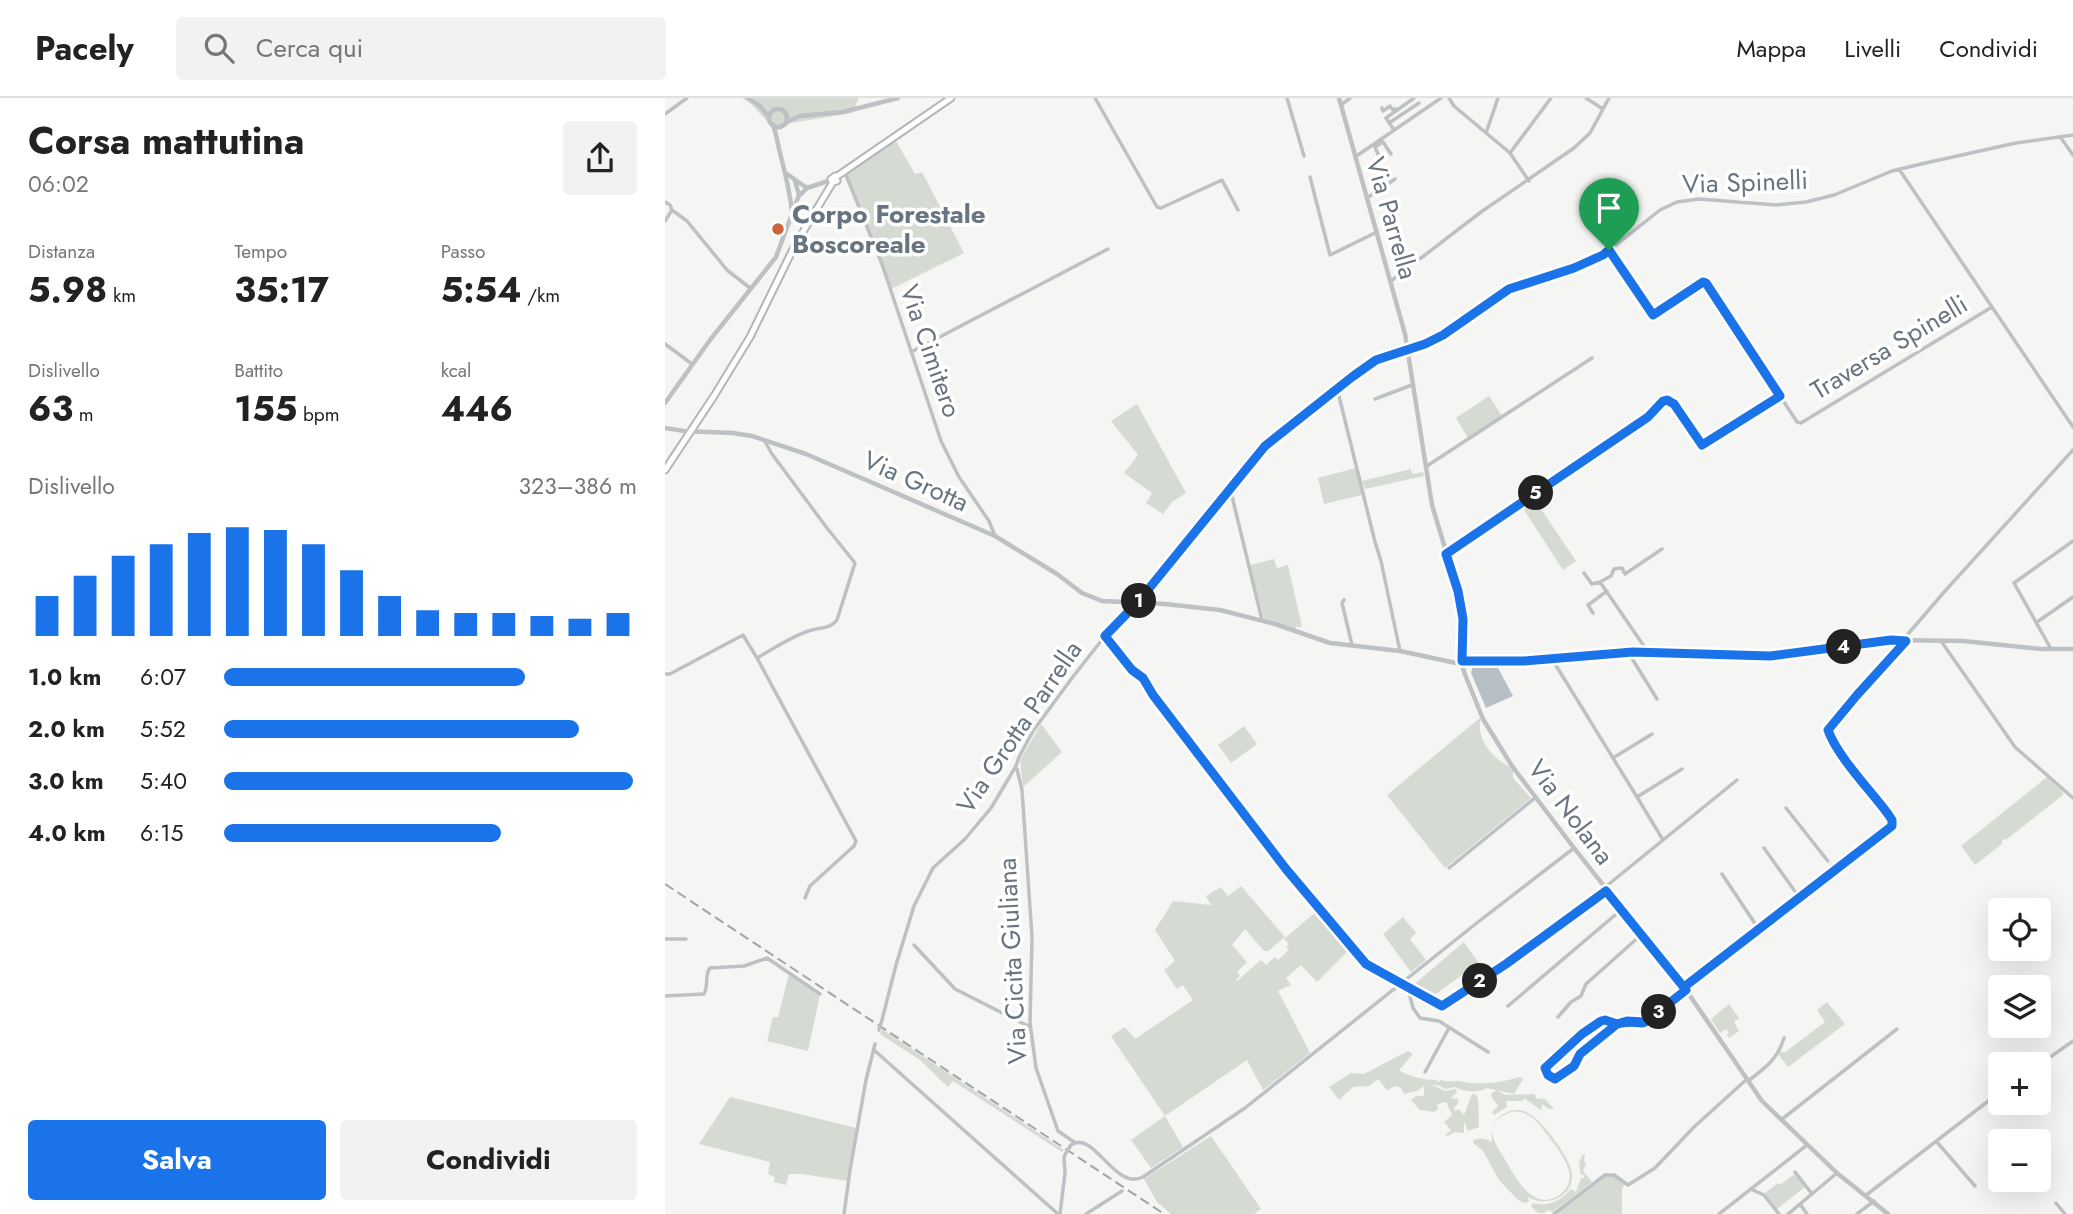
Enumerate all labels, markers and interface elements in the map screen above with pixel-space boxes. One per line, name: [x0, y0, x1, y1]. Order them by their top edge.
search box: [176, 17, 666, 80]
text: Pacely: [35, 25, 134, 72]
icon: search: [200, 29, 238, 67]
text: Cerca qui: [256, 29, 363, 67]
text: Mappa: [1736, 31, 1806, 66]
text: Livelli: [1844, 31, 1901, 66]
text: Condividi: [1939, 31, 2038, 66]
text: Corsa mattutina: [28, 113, 304, 168]
button: share: [563, 121, 637, 195]
street label: Via Parrella: [1356, 152, 1428, 284]
street label: Via Spinelli: [1681, 161, 1809, 203]
text: 06:02: [28, 167, 89, 201]
pin: [1579, 178, 1639, 250]
icon: arrive: [1590, 189, 1628, 227]
place label: Corpo Forestale Boscoreale: [792, 195, 986, 263]
marker: Corpo Forestale Boscoreale: [770, 221, 786, 237]
text: Distanza: [28, 238, 95, 265]
text: Tempo: [234, 238, 287, 265]
text: Passo: [441, 238, 485, 265]
text: 5.98: [28, 265, 107, 315]
text: 35:17: [234, 265, 329, 315]
text: 5:54: [441, 265, 522, 315]
street label: Via Cimitero: [891, 279, 971, 423]
text: km: [107, 282, 136, 309]
text: /km: [522, 282, 560, 309]
street label: Traversa Spinelli: [1803, 285, 1975, 409]
text: Dislivello: [28, 357, 100, 384]
text: Battito: [234, 357, 283, 384]
text: kcal: [441, 357, 471, 384]
text: 63: [28, 384, 73, 434]
text: 155: [234, 384, 297, 434]
text: 446: [441, 384, 513, 434]
text: m: [73, 401, 94, 428]
text: bpm: [297, 401, 339, 428]
street label: Via Grotta: [857, 441, 975, 521]
text: Dislivello: [28, 469, 115, 503]
text: 323–386 m: [519, 469, 637, 503]
pin: 5: [1519, 476, 1553, 510]
text: 5: [1529, 479, 1542, 506]
pin: 1: [1121, 584, 1156, 618]
text: 1: [1134, 587, 1143, 614]
pin: 4: [1827, 630, 1861, 664]
street label: Via Grotta Parrella: [947, 633, 1091, 821]
text: 4: [1837, 633, 1850, 660]
text: 1.0 km: [28, 660, 101, 694]
text: 6:07: [140, 660, 186, 694]
text: 2.0 km: [28, 712, 105, 746]
text: 5:52: [140, 712, 186, 746]
street label: Via Nolana: [1519, 751, 1623, 873]
text: 3.0 km: [28, 764, 104, 798]
text: 5:40: [140, 764, 187, 798]
text: 4.0 km: [28, 816, 106, 850]
text: 6:15: [140, 816, 183, 850]
street label: Via Cicita Giuliana: [988, 857, 1036, 1065]
map controls: [1988, 898, 2051, 1192]
button: locate: [1988, 898, 2051, 961]
pin: 2: [1463, 964, 1497, 998]
text: 2: [1473, 967, 1486, 994]
button: layers: [1988, 975, 2051, 1038]
pin: 3: [1641, 995, 1677, 1030]
text: 3: [1653, 998, 1664, 1025]
button: +: [1988, 1052, 2051, 1115]
button: Salva: [28, 1120, 326, 1200]
button: Condividi: [340, 1120, 637, 1200]
button: −: [1988, 1129, 2051, 1192]

